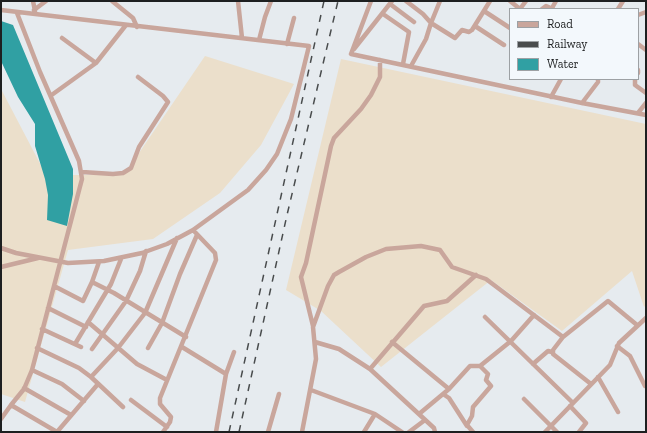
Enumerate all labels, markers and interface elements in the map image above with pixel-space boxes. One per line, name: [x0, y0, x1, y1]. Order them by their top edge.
legend: [509, 8, 639, 80]
text: Road: [547, 17, 573, 31]
text: Railway: [547, 37, 588, 51]
text: Water: [547, 57, 579, 71]

